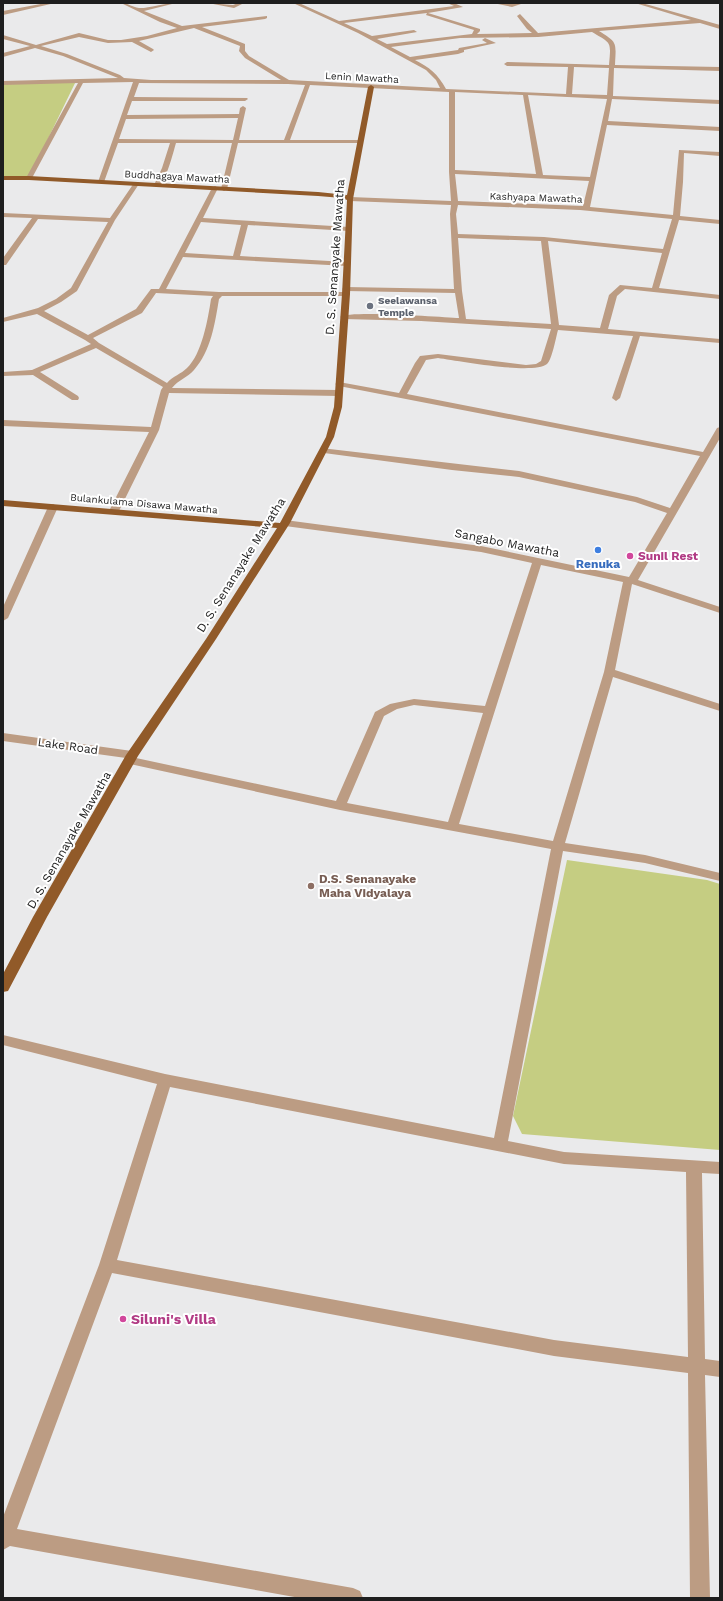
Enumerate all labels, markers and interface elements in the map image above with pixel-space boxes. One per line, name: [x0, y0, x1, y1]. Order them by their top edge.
street label: Lenin Mawatha: [325, 70, 399, 85]
street label: Buddhagaya Mawatha: [124, 168, 230, 185]
street label: D. S. Senanayake Mawatha: [323, 178, 347, 335]
street label: Kashyapa Mawatha: [489, 190, 583, 205]
place label: Seelawansa Temple: [378, 295, 437, 318]
marker: Seelawansa Temple: [365, 301, 375, 311]
street label: Bulankulama Disawa Mawatha: [70, 492, 219, 515]
street label: D. S. Senanayake Mawatha: [194, 495, 288, 635]
street label: Sangabo Mawatha: [453, 526, 561, 560]
marker: Renuka: [593, 545, 603, 555]
place label: Sunil Rest: [638, 549, 699, 563]
marker: Sunil Rest: [625, 551, 635, 561]
place label: Renuka: [576, 557, 620, 571]
street label: Lake Road: [37, 735, 99, 757]
street label: D. S. Senanayake Mawatha: [24, 769, 114, 911]
place label: D.S. Senanayake Maha Vidyalaya: [319, 872, 416, 900]
marker: D.S. Senanayake Maha Vidyalaya: [306, 881, 316, 891]
place label: Siluni's Villa: [131, 1311, 217, 1327]
marker: Siluni's Villa: [118, 1314, 128, 1324]

